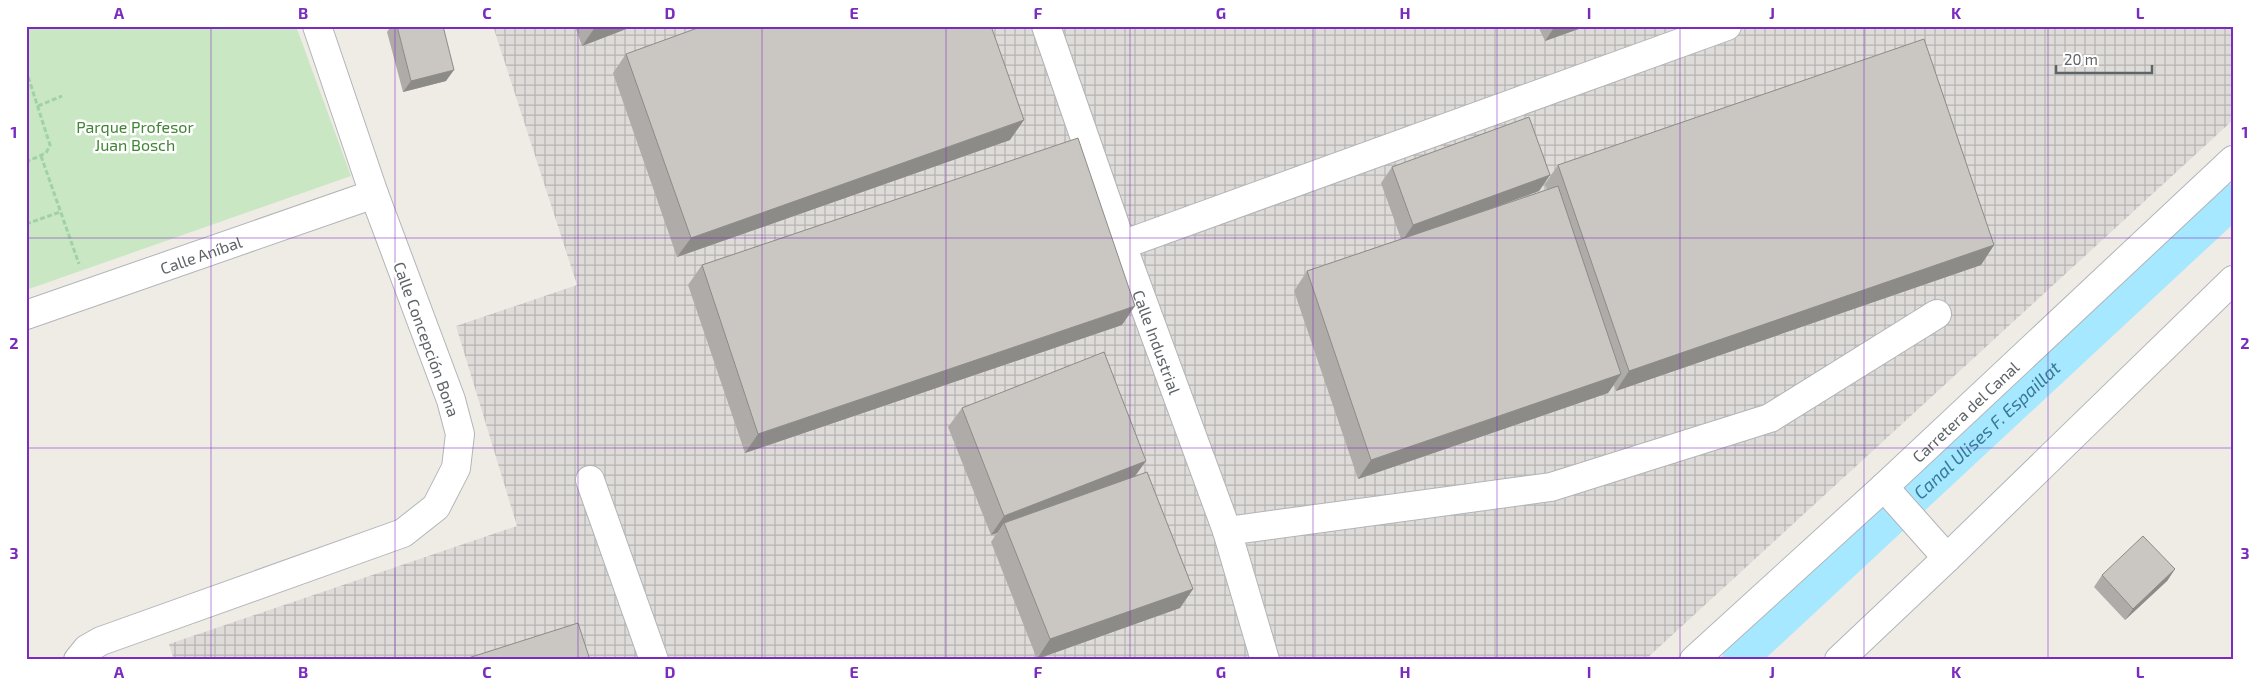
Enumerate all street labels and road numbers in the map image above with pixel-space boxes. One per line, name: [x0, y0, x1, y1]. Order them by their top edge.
street label: Calle Aníbal: [157, 231, 244, 277]
street label: Calle Concepción Bona: [390, 259, 464, 419]
street label: Calle Industrial: [1130, 287, 1185, 397]
street label: Carretera del Canal: [1908, 356, 2022, 466]

